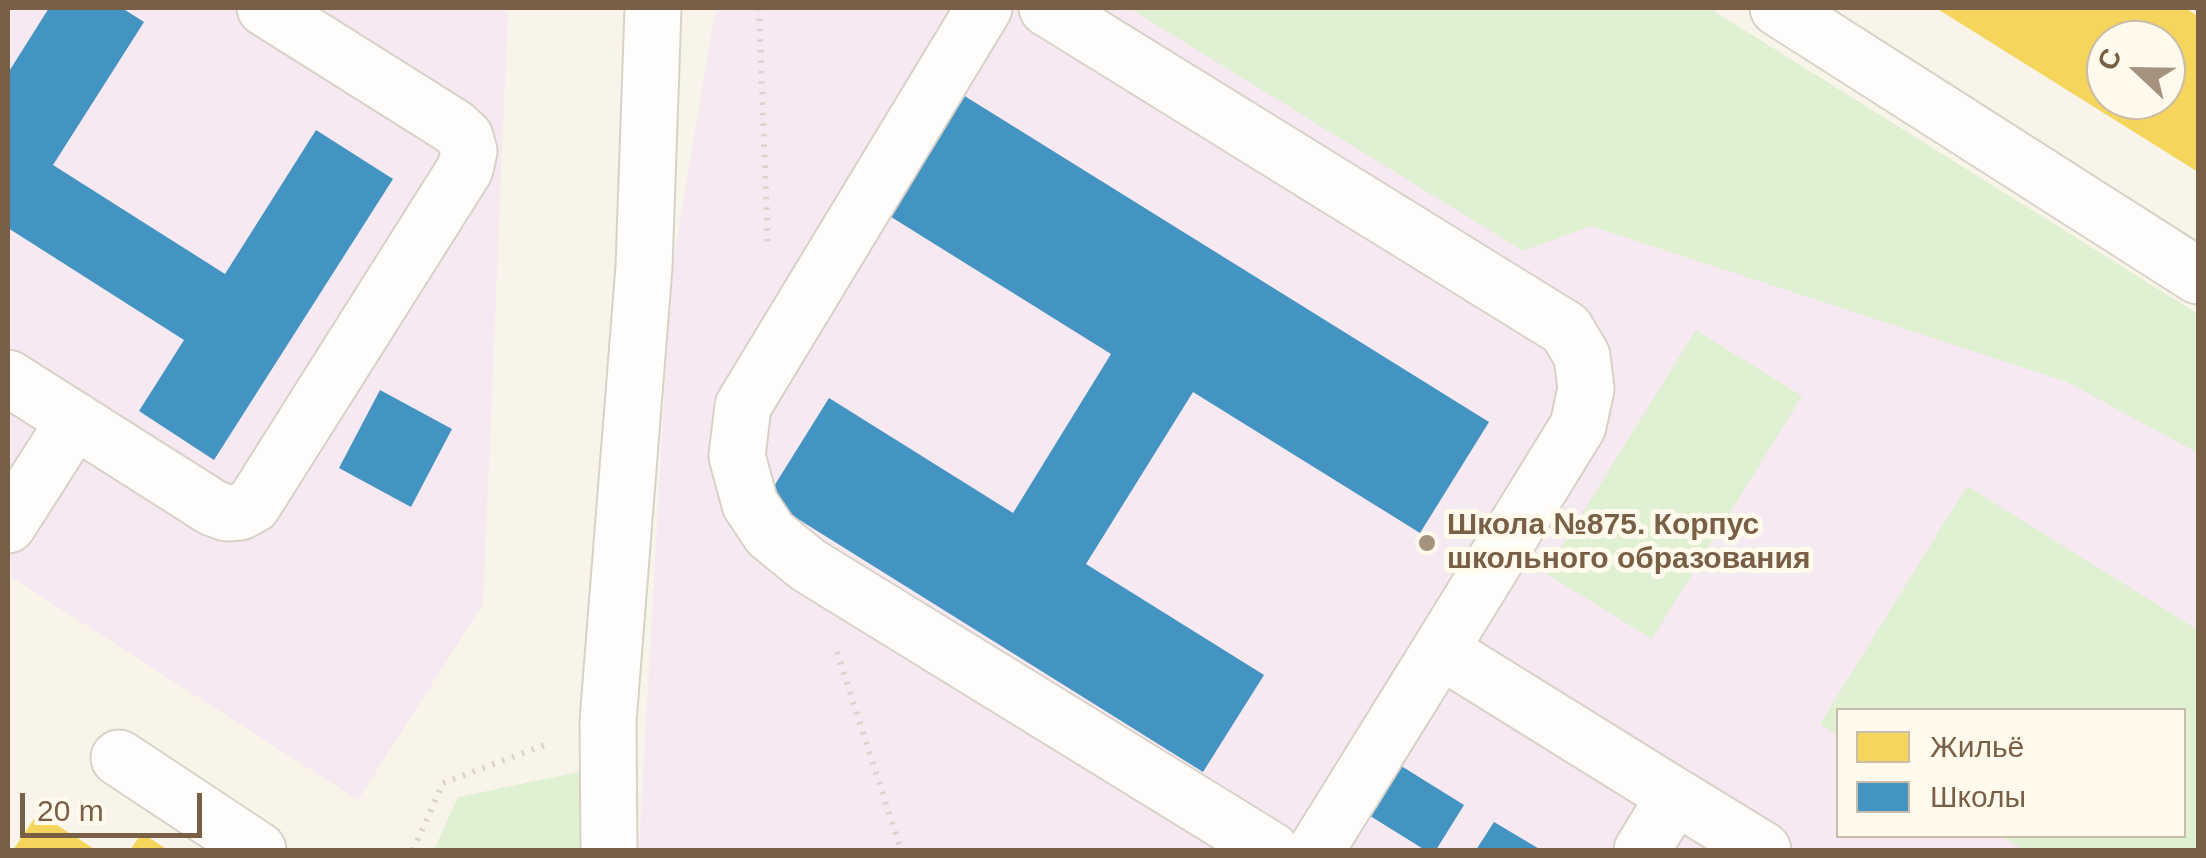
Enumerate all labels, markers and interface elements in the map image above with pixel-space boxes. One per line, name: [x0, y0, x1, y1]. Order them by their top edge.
north arrow: [2086, 20, 2186, 120]
text: С: [2091, 44, 2128, 75]
place label: Школа №875. Корпус школьного образования: [1447, 508, 1810, 578]
marker: Школа №875. Корпус школьного образования: [1416, 532, 1438, 554]
legend: [1836, 708, 2186, 838]
text: Жильё: [1930, 730, 2024, 763]
scale bar: [25, 773, 208, 835]
text: Школы: [1930, 780, 2026, 813]
text: 20 m: [37, 794, 104, 827]

